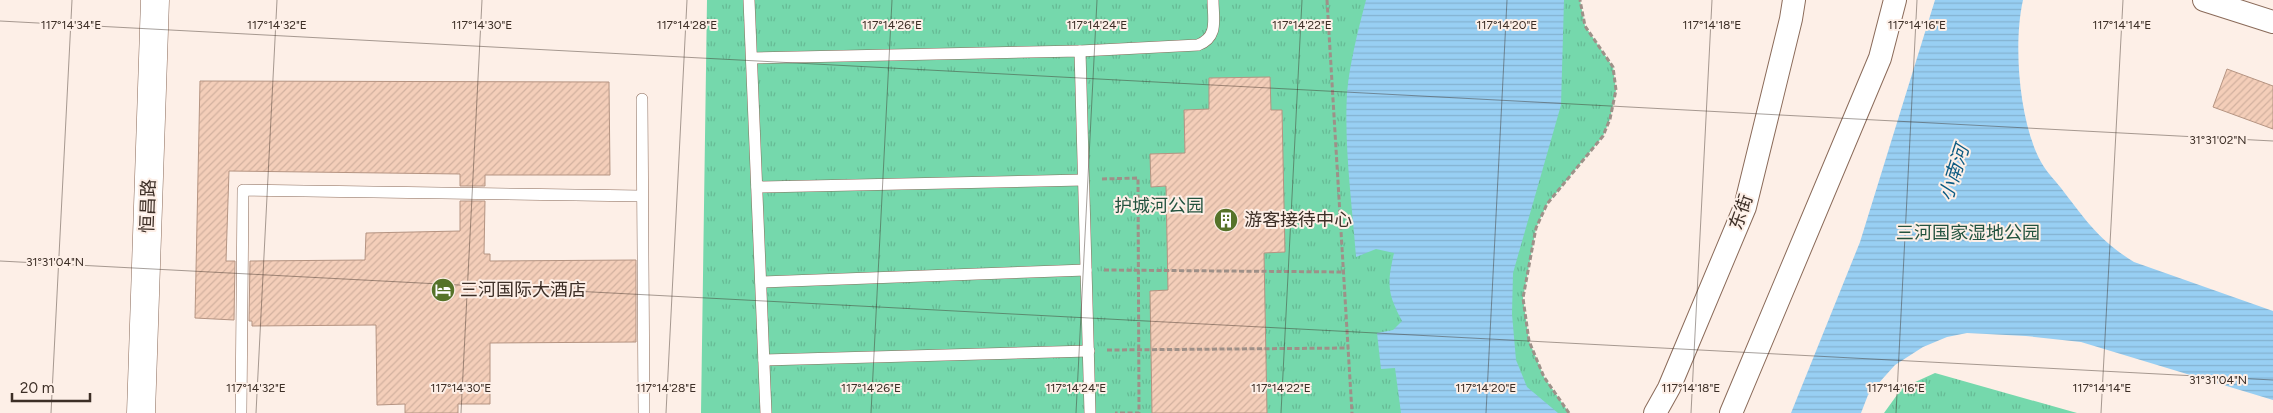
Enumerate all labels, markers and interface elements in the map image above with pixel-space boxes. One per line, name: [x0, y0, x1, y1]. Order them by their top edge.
text: 117°14'34"E: [41, 18, 101, 32]
text: 117°14'32"E: [247, 18, 307, 32]
text: 117°14'30"E: [452, 18, 512, 32]
text: 117°14'28"E: [657, 18, 717, 32]
text: 117°14'26"E: [862, 18, 922, 32]
text: 117°14'24"E: [1067, 18, 1127, 32]
text: 117°14'22"E: [1272, 18, 1332, 32]
text: 117°14'20"E: [1477, 18, 1537, 32]
text: 117°14'18"E: [1683, 18, 1741, 32]
text: 117°14'16"E: [1888, 18, 1946, 32]
text: 117°14'14"E: [2093, 18, 2151, 32]
text: 31°31'02"N: [2189, 133, 2247, 147]
water label: 小南河: [1934, 139, 1975, 204]
street label: 恒昌路: [136, 179, 160, 233]
street label: 东街: [1725, 191, 1757, 233]
park label: 护城河公园: [1114, 195, 1204, 217]
building icon: 游客接待中心: [1213, 207, 1239, 233]
place label: 游客接待中心: [1244, 209, 1352, 231]
park label: 三河国家湿地公园: [1896, 222, 2040, 244]
text: 31°31'04"N: [26, 255, 84, 269]
hotel icon: 三河国际大酒店: [430, 277, 456, 303]
place label: 三河国际大酒店: [460, 279, 586, 301]
scale bar: [12, 370, 90, 402]
text: 31°31'04"N: [2189, 373, 2247, 387]
text: 20 m: [20, 379, 54, 397]
text: 117°14'32"E: [226, 381, 286, 395]
text: 117°14'30"E: [431, 381, 491, 395]
text: 117°14'28"E: [636, 381, 696, 395]
text: 117°14'26"E: [841, 381, 901, 395]
text: 117°14'24"E: [1046, 381, 1106, 395]
text: 117°14'22"E: [1251, 381, 1311, 395]
text: 117°14'20"E: [1456, 381, 1516, 395]
text: 117°14'18"E: [1662, 381, 1720, 395]
text: 117°14'16"E: [1867, 381, 1925, 395]
text: 117°14'14"E: [2073, 381, 2131, 395]

